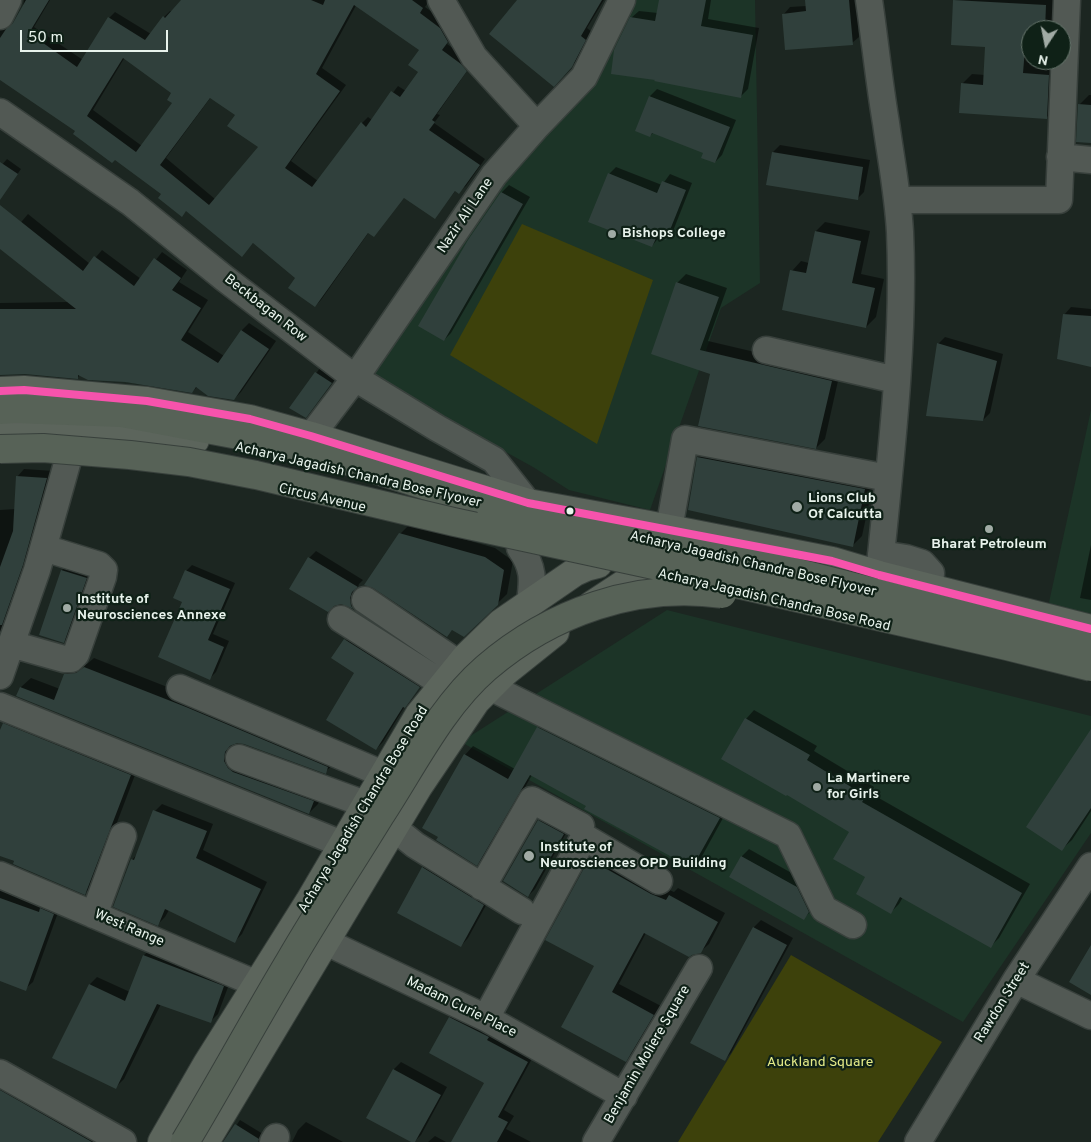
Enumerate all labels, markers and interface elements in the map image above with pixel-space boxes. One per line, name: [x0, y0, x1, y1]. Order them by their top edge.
scale bar: [22, 20, 170, 52]
north arrow: [1021, 20, 1071, 70]
text: 50 m: [28, 29, 63, 48]
text: N: [1037, 50, 1050, 69]
street label: Nazir Ali Lane: [435, 175, 497, 257]
place label: Bishops College: [622, 226, 726, 242]
marker: Bishops College: [606, 228, 618, 240]
street label: Beckbagan Row: [220, 271, 310, 347]
street label: Acharya Jagadish Chandra Bose Flyover: [233, 439, 483, 513]
street label: Circus Avenue: [277, 481, 367, 517]
place label: Lions Club Of Calcutta: [808, 491, 882, 524]
marker: Lions Club Of Calcutta: [790, 500, 804, 514]
unlabelled marker: [565, 506, 575, 516]
marker: Bharat Petroleum: [983, 523, 995, 535]
street label: Acharya Jagadish Chandra Bose Flyover: [628, 528, 878, 602]
place label: Bharat Petroleum: [931, 537, 1047, 553]
street label: Acharya Jagadish Chandra Bose Road: [656, 566, 892, 636]
place label: Institute of Neurosciences Annexe: [77, 592, 226, 624]
marker: Institute of Neurosciences Annexe: [61, 602, 73, 614]
street label: Acharya Jagadish Chandra Bose Road: [295, 704, 433, 916]
place label: La Martinere for Girls: [827, 771, 910, 804]
marker: La Martinere for Girls: [811, 781, 823, 793]
place label: Institute of Neurosciences OPD Building: [540, 840, 726, 872]
marker: Institute of Neurosciences OPD Building: [522, 849, 536, 863]
street label: West Range: [92, 907, 166, 951]
street label: Rawdon Street: [972, 960, 1034, 1046]
street label: Madam Curie Place: [403, 974, 519, 1042]
street label: Benjamin Moliere Square: [601, 983, 695, 1127]
park label: Auckland Square: [767, 1055, 873, 1071]

